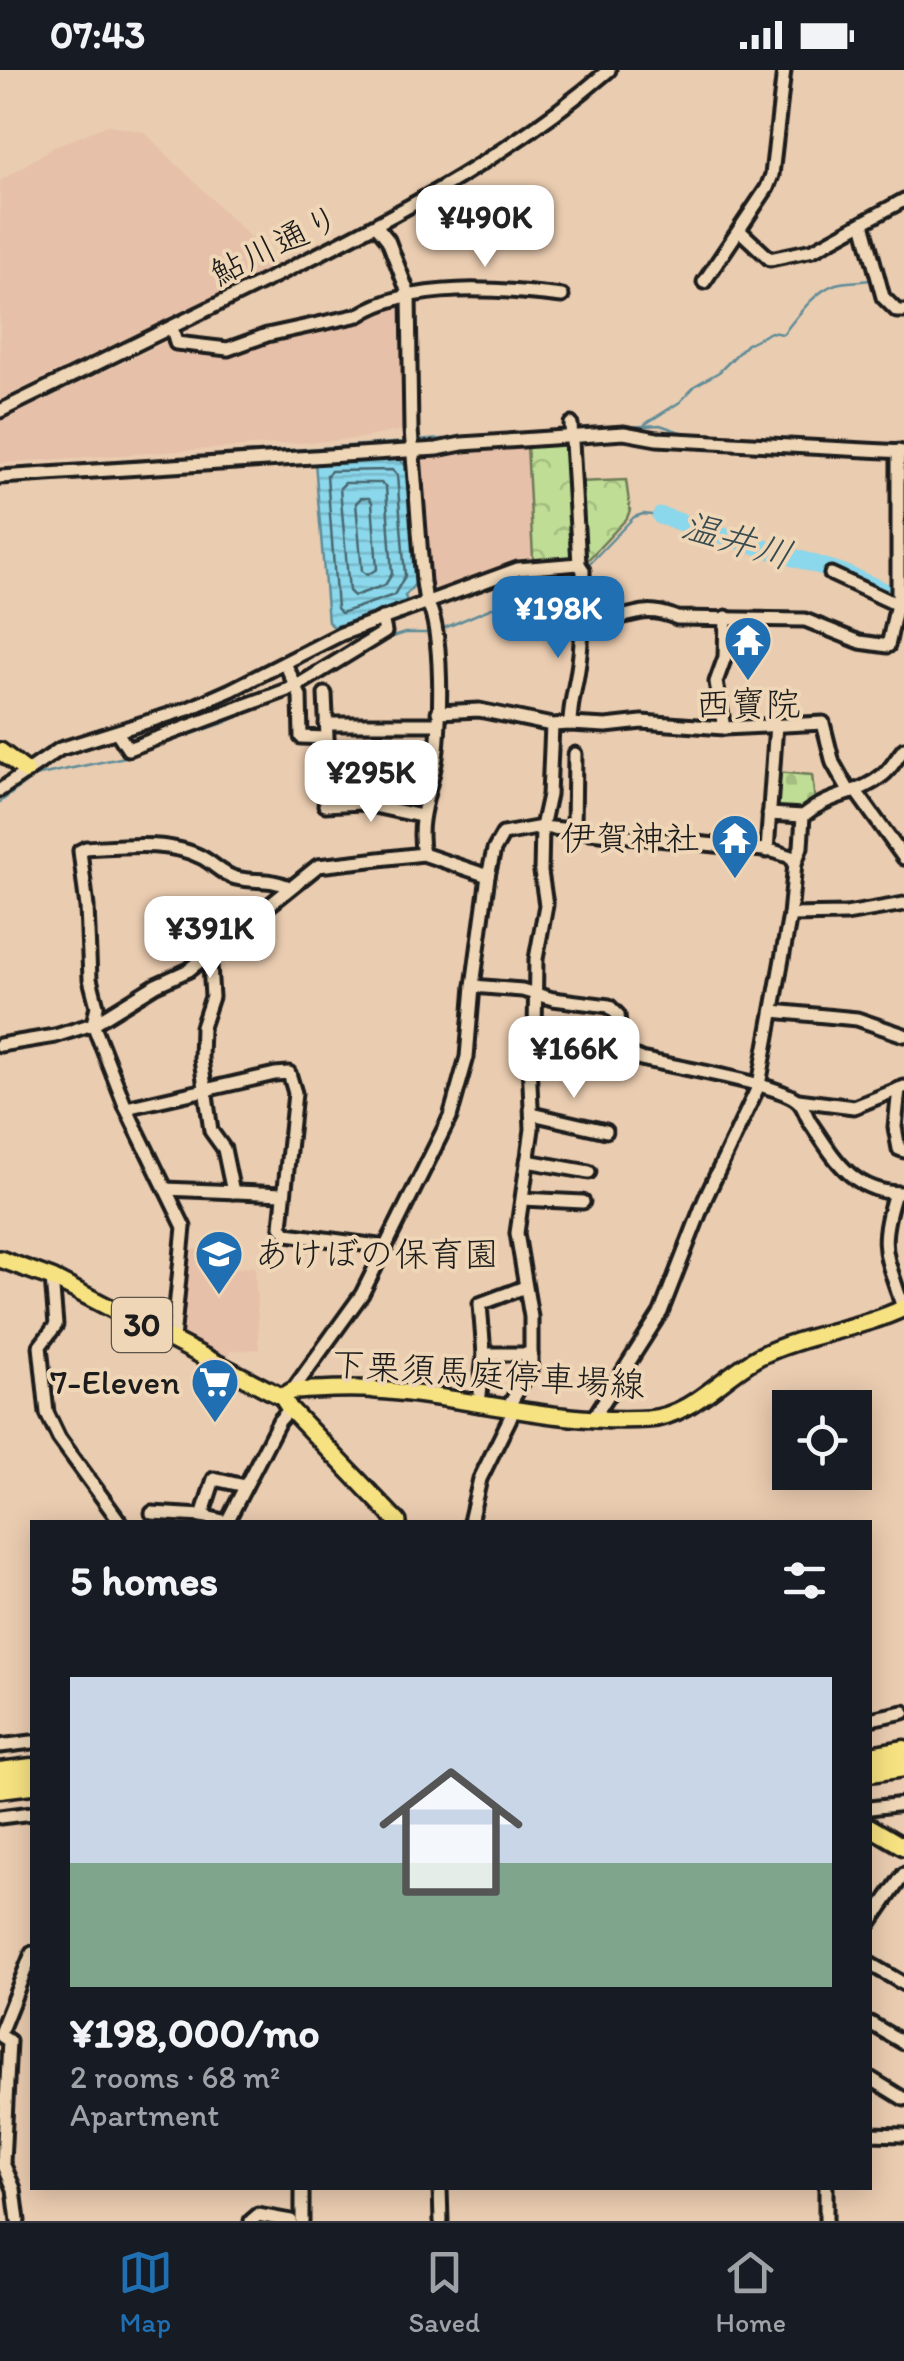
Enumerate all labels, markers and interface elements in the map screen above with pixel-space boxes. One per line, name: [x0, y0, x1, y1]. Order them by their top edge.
text: 07:43: [50, 12, 145, 58]
pin: ¥490K: [415, 185, 555, 270]
street label: 鮎川通り: [203, 195, 347, 295]
text: ¥490K: [438, 198, 532, 236]
water label: 温井川: [676, 501, 798, 579]
pin: ¥198K: [488, 576, 628, 661]
text: ¥198K: [514, 589, 602, 627]
temple icon: 西寶院: [722, 614, 774, 682]
place label: 西寶院: [695, 683, 801, 725]
pin: ¥295K: [301, 740, 441, 825]
text: ¥295K: [327, 753, 415, 791]
temple icon: 伊賀神社: [709, 812, 761, 880]
place label: 伊賀神社: [560, 817, 700, 859]
pin: ¥391K: [140, 896, 280, 981]
text: ¥391K: [166, 909, 254, 947]
pin: ¥166K: [504, 1016, 644, 1101]
text: ¥166K: [530, 1029, 618, 1067]
school or university icon: あけぼの保育園: [193, 1228, 245, 1296]
place label: あけぼの保育園: [254, 1233, 499, 1275]
road number: 30: [112, 1298, 172, 1352]
street label: 下栗須馬庭停車場線: [329, 1342, 647, 1406]
supermarket icon: 7-Eleven: [189, 1356, 241, 1424]
place label: 7-Eleven: [50, 1361, 180, 1403]
map controls: [772, 1390, 872, 1490]
button: locate: [772, 1390, 872, 1490]
icon: filters: [777, 1553, 832, 1608]
text: 5 homes: [70, 1555, 218, 1606]
icon: home: [361, 1742, 541, 1922]
text: ¥198,000/mo: [70, 2007, 320, 2058]
text: 2 rooms · 68 m²: [70, 2058, 280, 2096]
text: Apartment: [70, 2096, 219, 2134]
tab: Map: [118, 2245, 173, 2339]
tab: Saved: [408, 2245, 480, 2339]
tab: Home: [716, 2245, 786, 2339]

